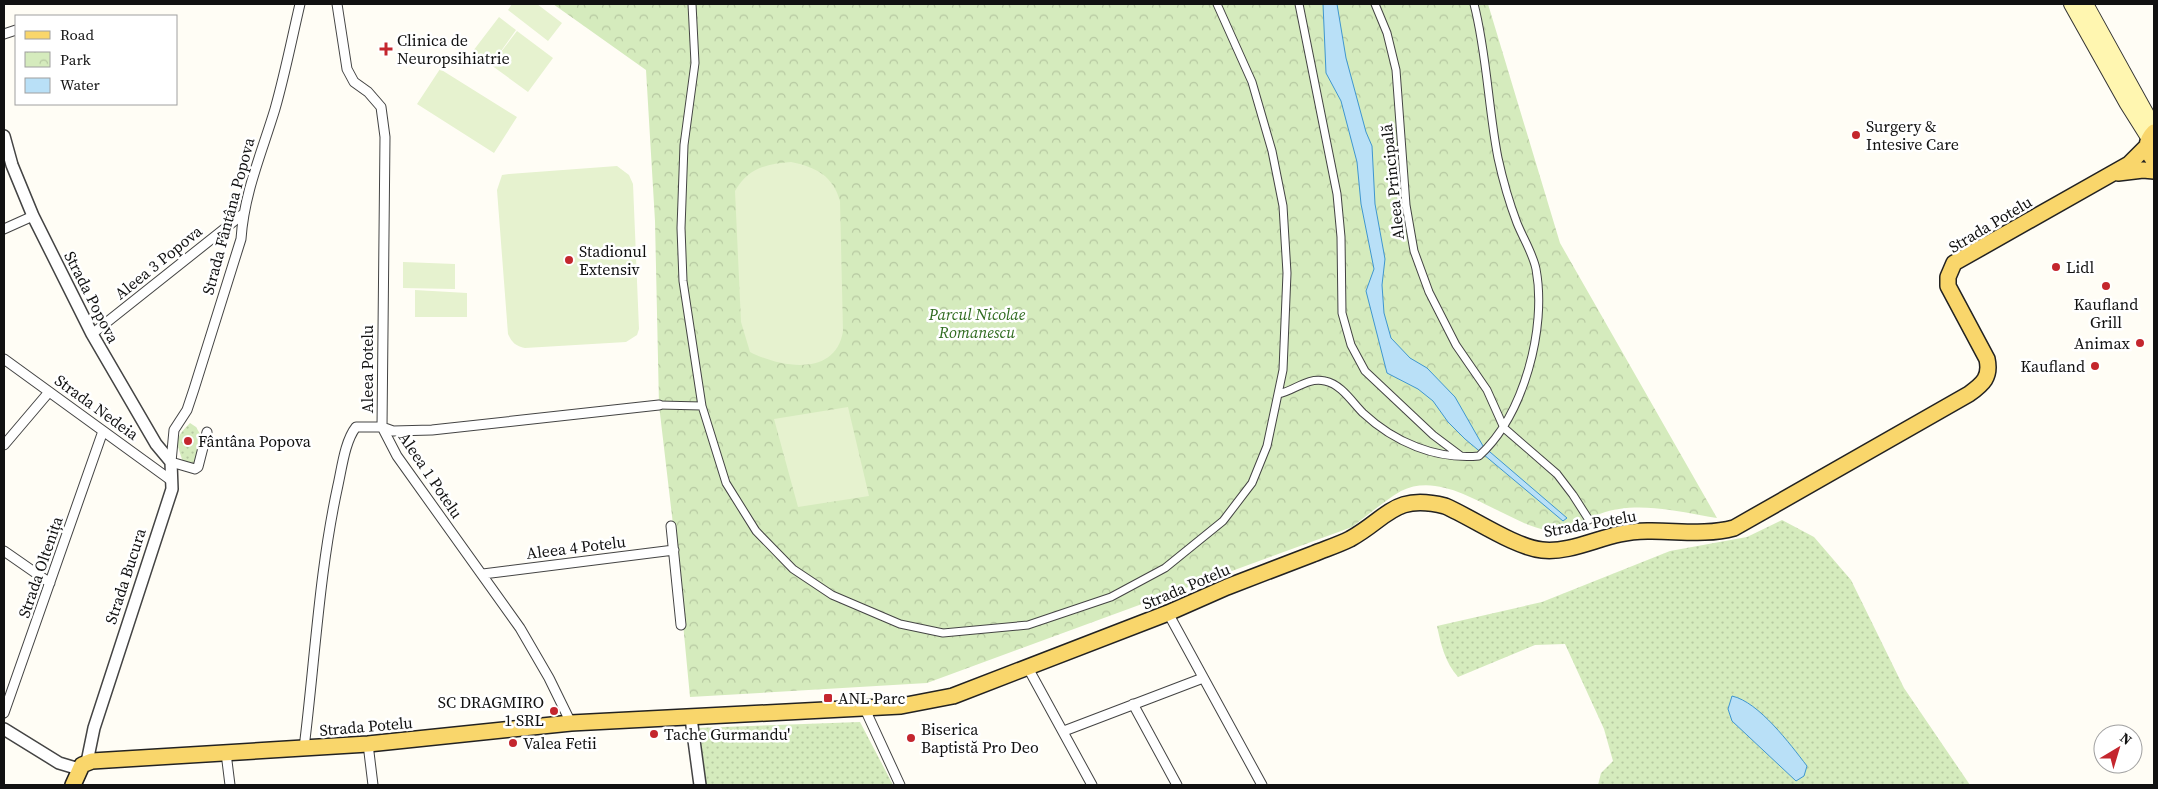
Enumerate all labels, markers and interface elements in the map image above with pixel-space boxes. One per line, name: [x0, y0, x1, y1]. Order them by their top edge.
legend: [15, 15, 178, 105]
text: Road: [60, 24, 94, 45]
place label: Clinica de Neuropsihiatrie: [397, 29, 510, 69]
marker: Clinica de Neuropsihiatrie: [379, 42, 393, 56]
text: Park: [60, 49, 92, 70]
text: Water: [60, 74, 101, 95]
place label: Surgery & Intesive Care: [1866, 115, 1959, 155]
street label: Aleea Principală: [1375, 122, 1409, 241]
marker: Surgery & Intesive Care: [1850, 129, 1862, 141]
street label: Strada Fântâna Popova: [196, 134, 260, 297]
street label: Strada Potelu: [1944, 190, 2036, 258]
street label: Aleea 3 Popova: [110, 219, 207, 304]
place label: Stadionul Extensiv: [579, 240, 647, 280]
street label: Strada Popova: [59, 247, 125, 348]
marker: Stadionul Extensiv: [563, 254, 575, 266]
place label: Lidl: [2066, 256, 2094, 278]
marker: Lidl: [2050, 261, 2062, 273]
marker: Kaufland Grill: [2100, 280, 2112, 292]
place label: Kaufland Grill: [2074, 293, 2138, 333]
park label: Parcul Nicolae Romanescu: [928, 303, 1026, 343]
street label: Aleea Potelu: [356, 325, 378, 413]
place label: Animax: [2074, 332, 2131, 354]
marker: Animax: [2134, 337, 2146, 349]
place label: Kaufland: [2021, 355, 2085, 377]
marker: Kaufland: [2089, 360, 2101, 372]
street label: Strada Nedeia: [51, 369, 144, 445]
street label: Aleea 1 Potelu: [394, 427, 468, 523]
place label: Fântâna Popova: [198, 430, 312, 452]
marker: Fântâna Popova: [182, 435, 194, 447]
street label: Strada Potelu: [1542, 504, 1638, 542]
street label: Strada Oltenița: [12, 513, 68, 621]
street label: Strada Bucura: [99, 524, 151, 627]
street label: Aleea 4 Potelu: [525, 530, 627, 564]
street label: Strada Potelu: [1139, 558, 1233, 614]
place label: ANL Parc: [838, 687, 905, 709]
place label: SC DRAGMIRO 1 SRL: [438, 691, 544, 731]
marker: ANL Parc: [822, 692, 834, 704]
marker: SC DRAGMIRO 1 SRL: [548, 705, 560, 717]
street label: Strada Potelu: [318, 711, 414, 741]
place label: Biserica Baptistă Pro Deo: [921, 718, 1039, 758]
place label: Tache Gurmandu': [664, 723, 790, 745]
north arrow: [2093, 724, 2143, 774]
marker: Tache Gurmandu': [648, 728, 660, 740]
text: N: [2116, 728, 2136, 750]
place label: Valea Fetii: [523, 732, 597, 754]
marker: Biserica Baptistă Pro Deo: [905, 732, 917, 744]
marker: Valea Fetii: [507, 737, 519, 749]

